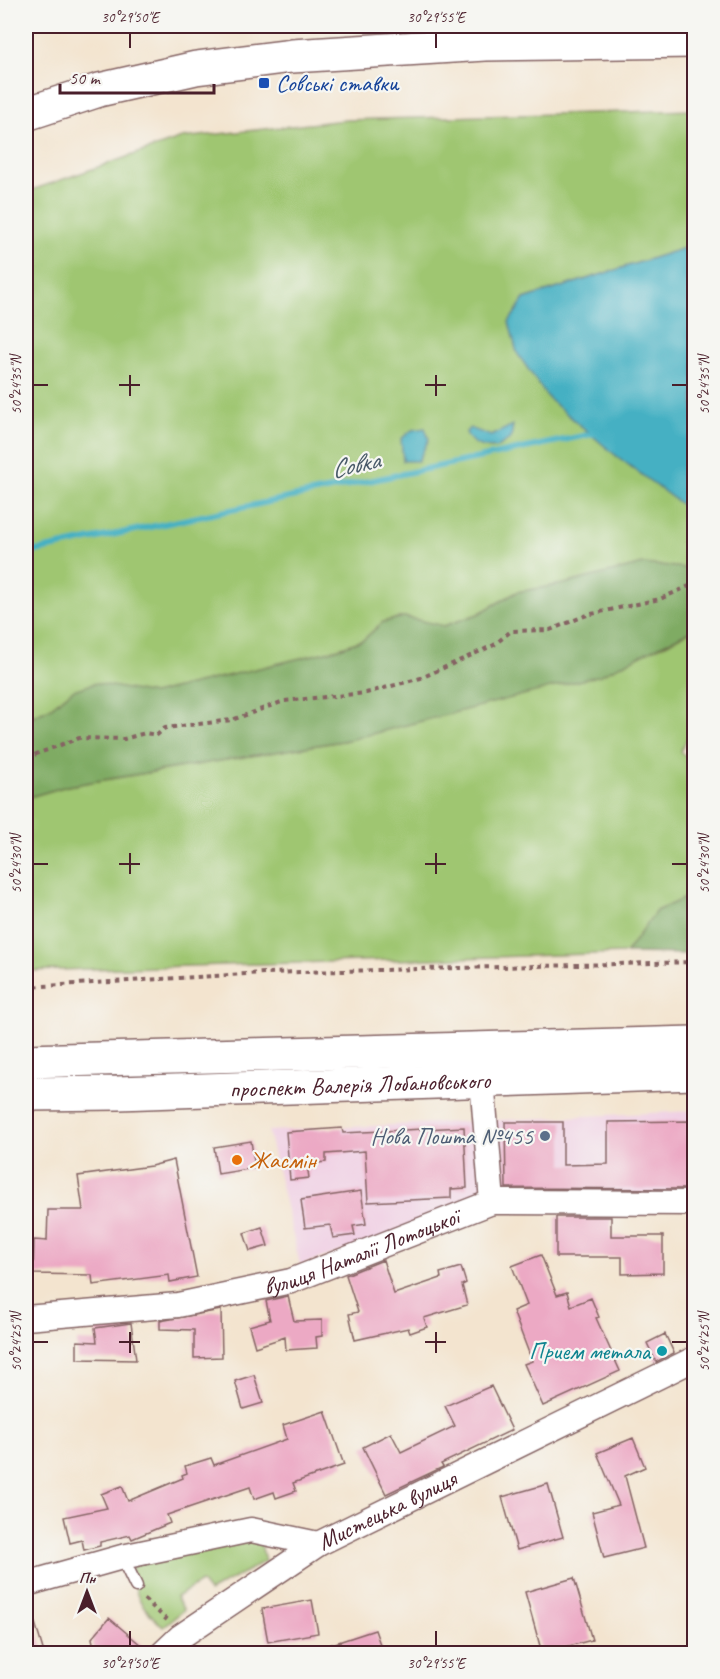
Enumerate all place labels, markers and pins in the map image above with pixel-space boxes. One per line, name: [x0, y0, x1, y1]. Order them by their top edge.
place label: Совські ставки: [276, 68, 400, 98]
marker: Совські ставки: [257, 76, 271, 90]
place label: Нова Пошта №455: [371, 1121, 534, 1151]
marker: Нова Пошта №455: [538, 1129, 552, 1143]
place label: Жасмін: [249, 1145, 318, 1175]
marker: Жасмін: [230, 1153, 244, 1167]
place label: Прием метала: [529, 1336, 651, 1366]
marker: Прием метала: [655, 1344, 669, 1358]

